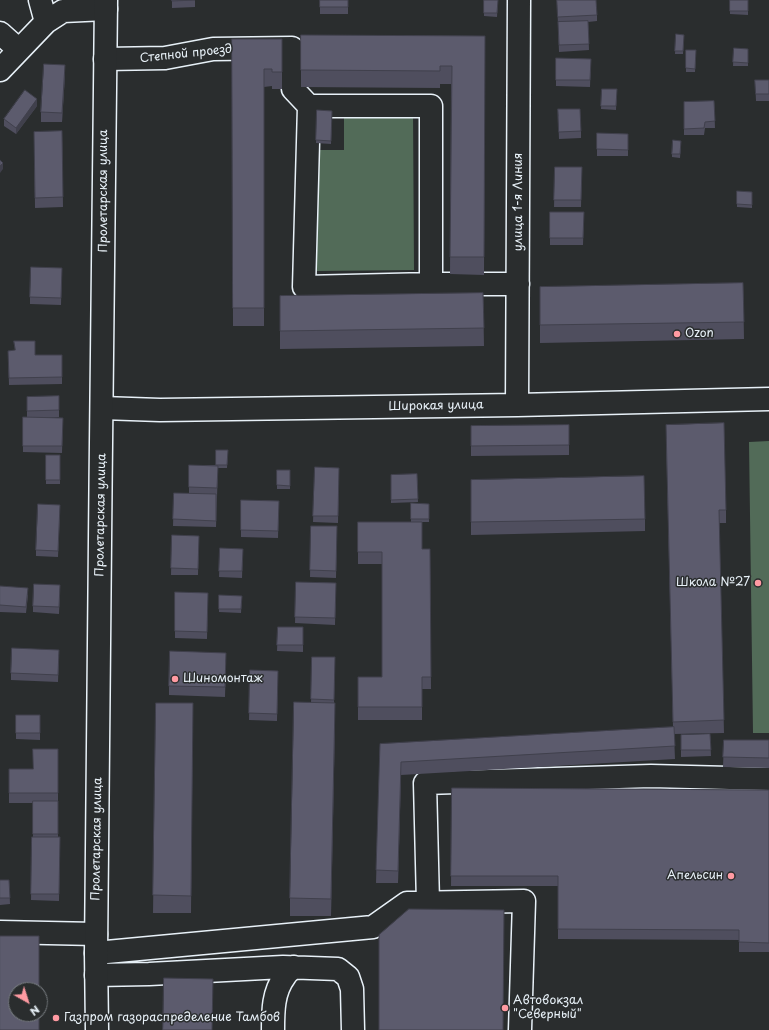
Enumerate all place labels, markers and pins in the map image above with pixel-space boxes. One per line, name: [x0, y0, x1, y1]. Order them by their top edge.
place label: Ozon: [685, 327, 714, 341]
marker: Ozon: [672, 329, 682, 339]
place label: Школа №27: [676, 576, 750, 590]
marker: Школа №27: [753, 578, 763, 588]
place label: Шиномонтаж: [183, 672, 262, 686]
marker: Шиномонтаж: [170, 674, 180, 684]
place label: Апельсин: [667, 869, 723, 883]
marker: Апельсин: [726, 871, 736, 881]
place label: Автовокзал "Северный": [513, 994, 583, 1022]
marker: Автовокзал "Северный": [500, 1003, 510, 1013]
place label: Газпром газораспределение Тамбов: [64, 1011, 280, 1025]
marker: Газпром газораспределение Тамбов: [51, 1013, 61, 1023]

